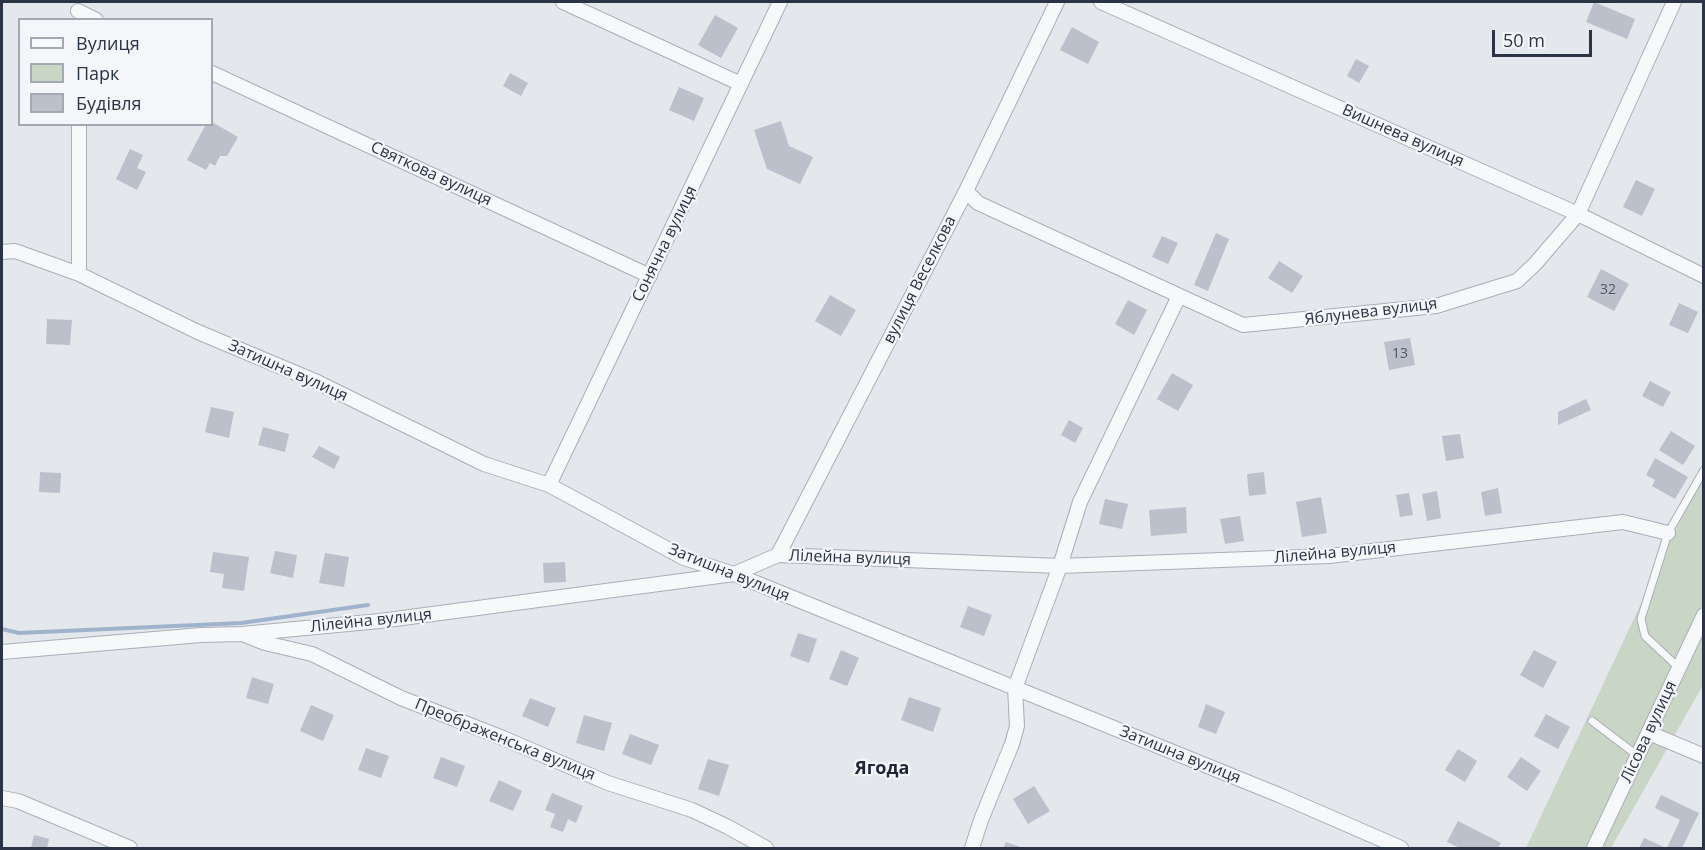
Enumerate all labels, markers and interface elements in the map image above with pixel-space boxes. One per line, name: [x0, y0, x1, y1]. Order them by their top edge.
legend: [18, 18, 213, 126]
scale bar: [1495, 18, 1596, 56]
text: 50 m: [1503, 28, 1545, 52]
text: Вулиця: [76, 31, 140, 55]
text: Парк: [76, 61, 119, 85]
text: Будівля: [76, 91, 142, 115]
street label: Вишнева вулиця: [1339, 100, 1467, 172]
street label: Святкова вулиця: [367, 138, 495, 210]
street label: Сонячна вулиця: [629, 183, 701, 305]
street label: вулиця Веселкова: [880, 213, 960, 347]
house number: 32: [1600, 282, 1616, 298]
street label: Яблунева вулиця: [1304, 294, 1438, 330]
street label: Затишна вулиця: [225, 336, 351, 406]
house number: 13: [1392, 346, 1408, 362]
street label: Лілейна вулиця: [1273, 538, 1397, 568]
street label: Затишна вулиця: [666, 540, 792, 606]
street label: Лілейна вулиця: [789, 546, 911, 570]
street label: Лілейна вулиця: [309, 605, 433, 637]
street label: Лісова вулиця: [1617, 678, 1681, 786]
street label: Преображенська вулиця: [412, 695, 598, 785]
street label: Затишна вулиця: [1117, 722, 1243, 788]
district label: Ягода: [855, 758, 909, 780]

